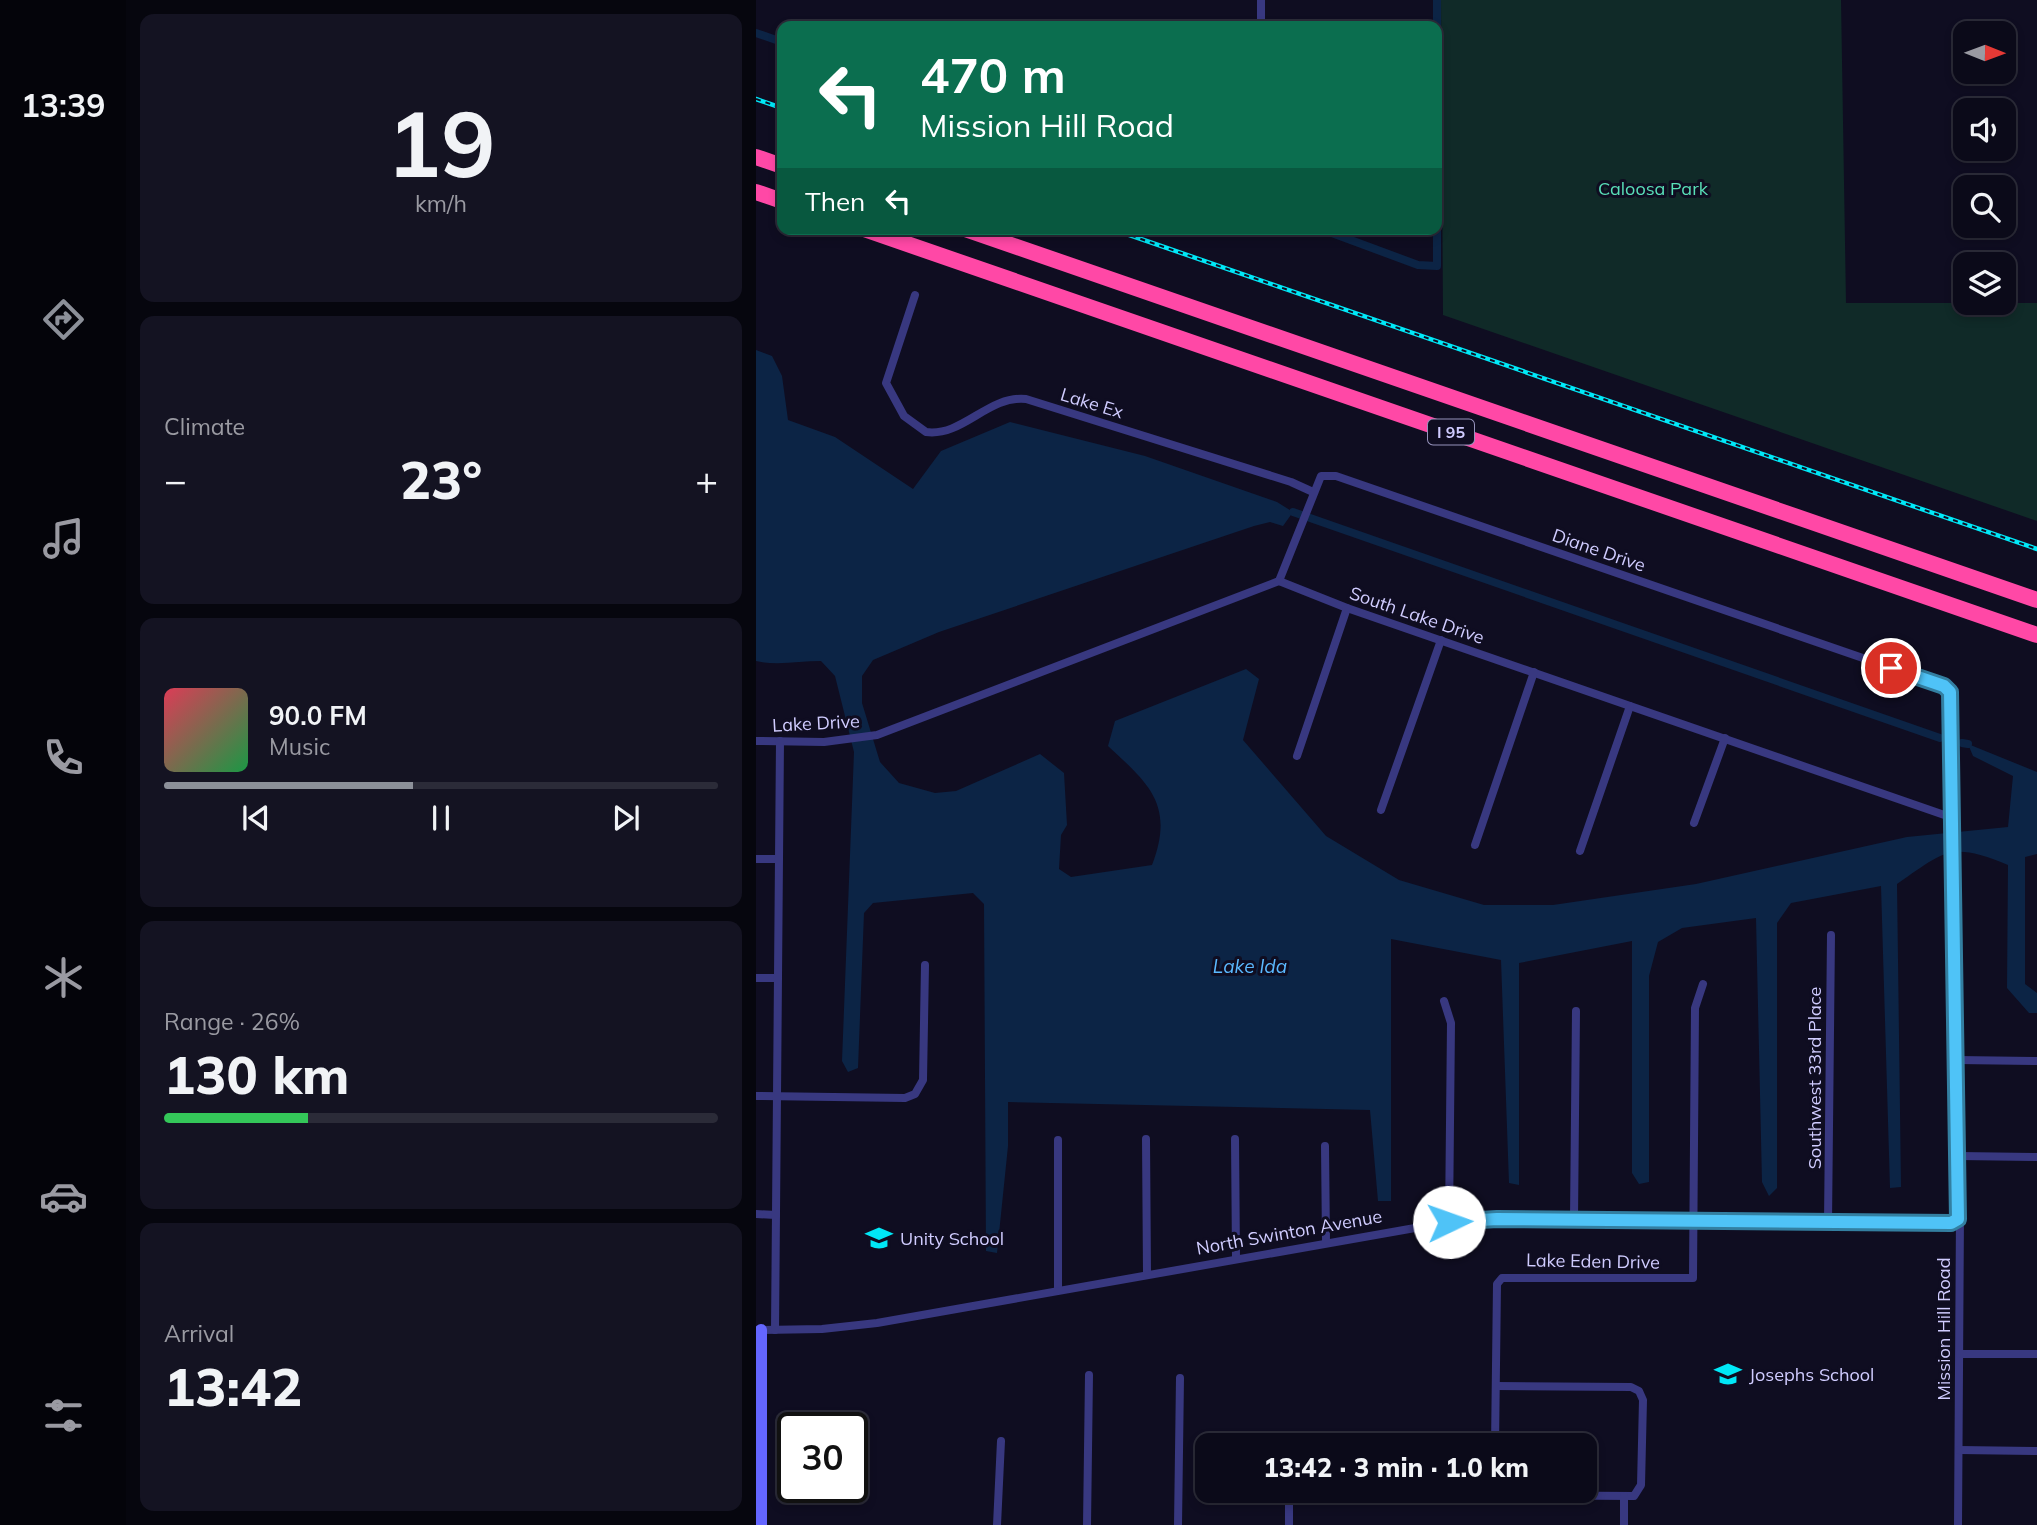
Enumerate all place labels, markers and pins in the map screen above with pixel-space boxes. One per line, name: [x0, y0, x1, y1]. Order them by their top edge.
pin: [1861, 638, 1921, 698]
school or university icon: Unity School: [864, 1223, 894, 1253]
place label: Unity School: [900, 1227, 1004, 1250]
school or university icon: Josephs School: [1713, 1359, 1743, 1389]
place label: Josephs School: [1749, 1363, 1874, 1386]

